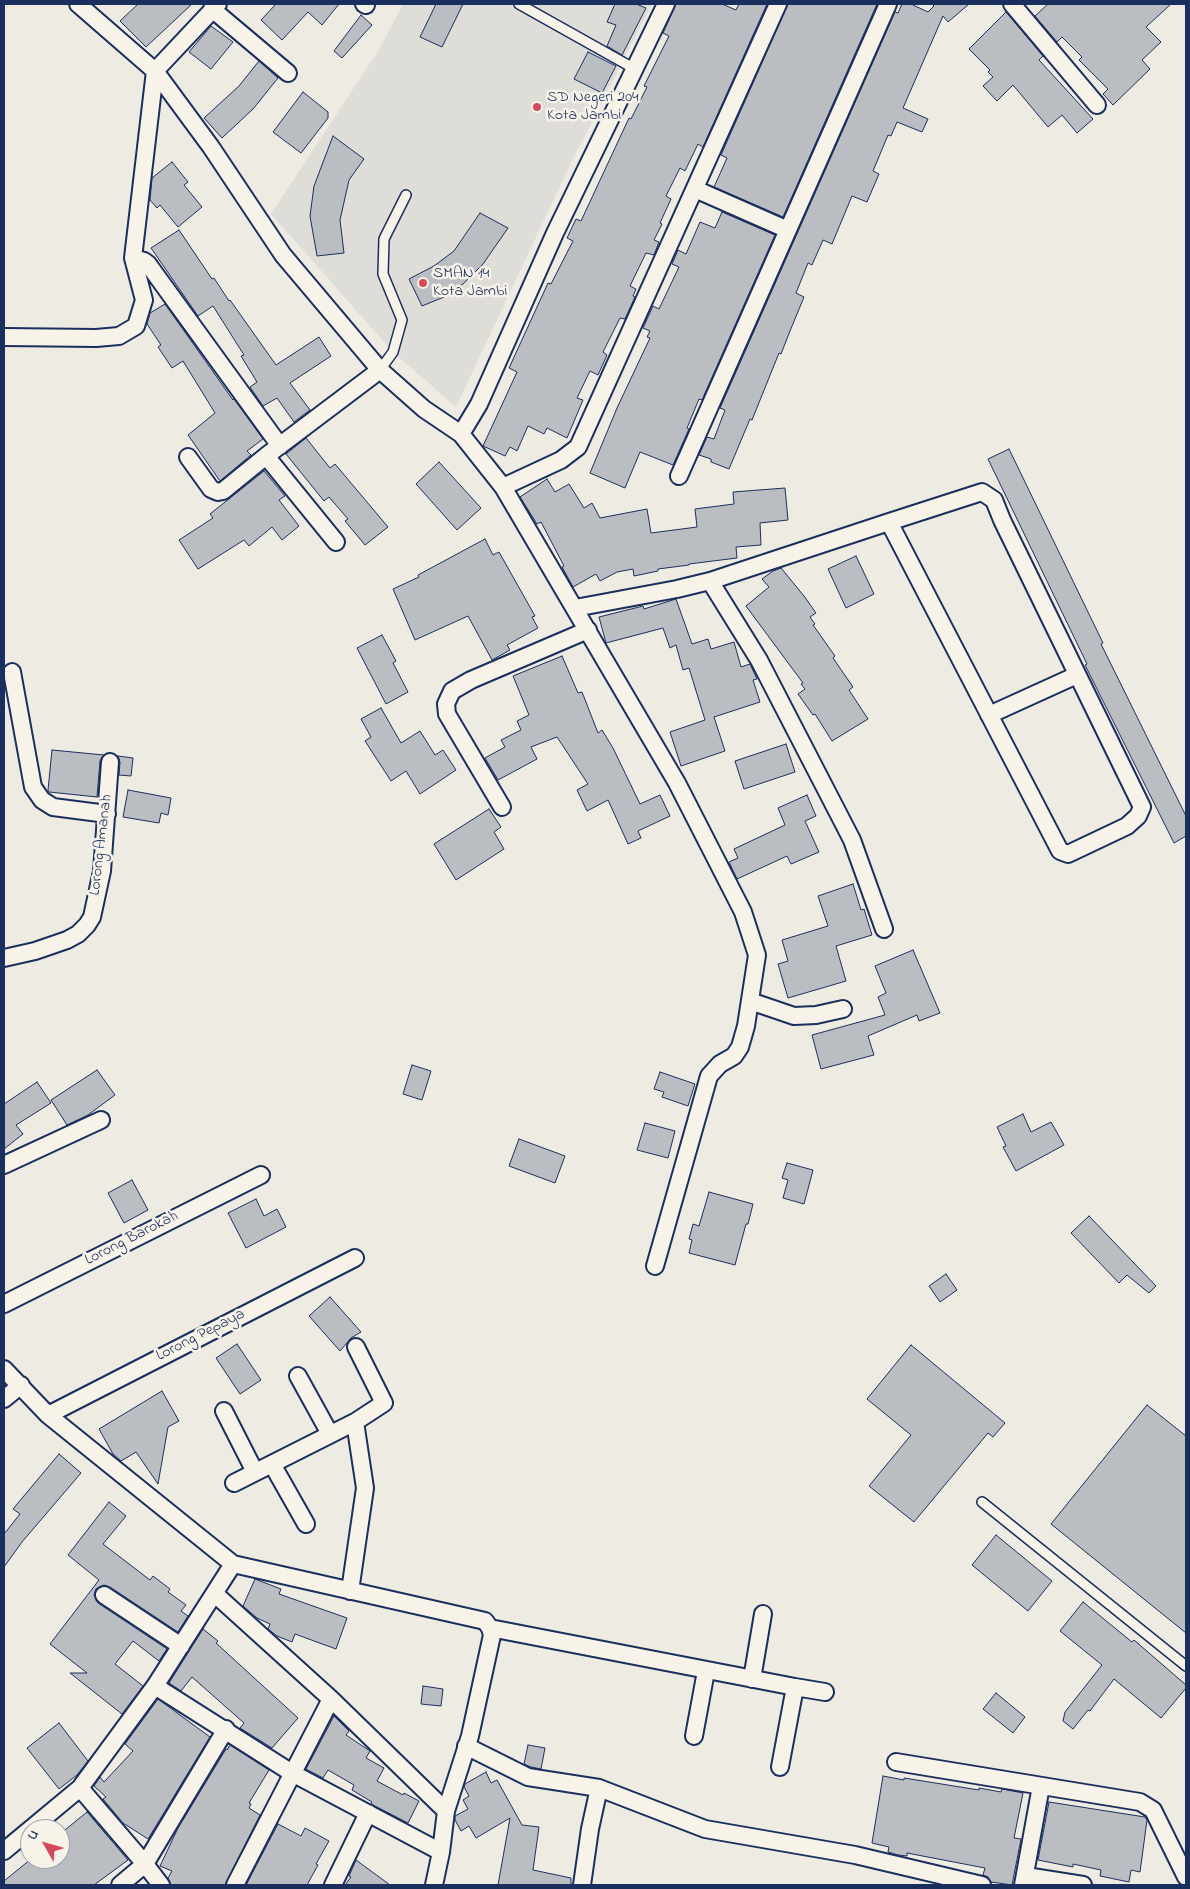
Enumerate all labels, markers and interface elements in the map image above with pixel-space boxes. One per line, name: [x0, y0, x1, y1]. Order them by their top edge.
place label: SD Negeri 204 Kota Jambi: [547, 88, 639, 126]
marker: SD Negeri 204 Kota Jambi: [531, 101, 543, 113]
place label: SMAN 14 Kota Jambi: [433, 264, 507, 302]
marker: SMAN 14 Kota Jambi: [417, 277, 429, 289]
street label: Lorong Amanah: [86, 793, 118, 897]
street label: Lorong Barokah: [82, 1207, 182, 1271]
street label: Lorong Pepaya: [153, 1305, 249, 1367]
north arrow: [20, 1819, 70, 1869]
text: U: [23, 1825, 45, 1845]

